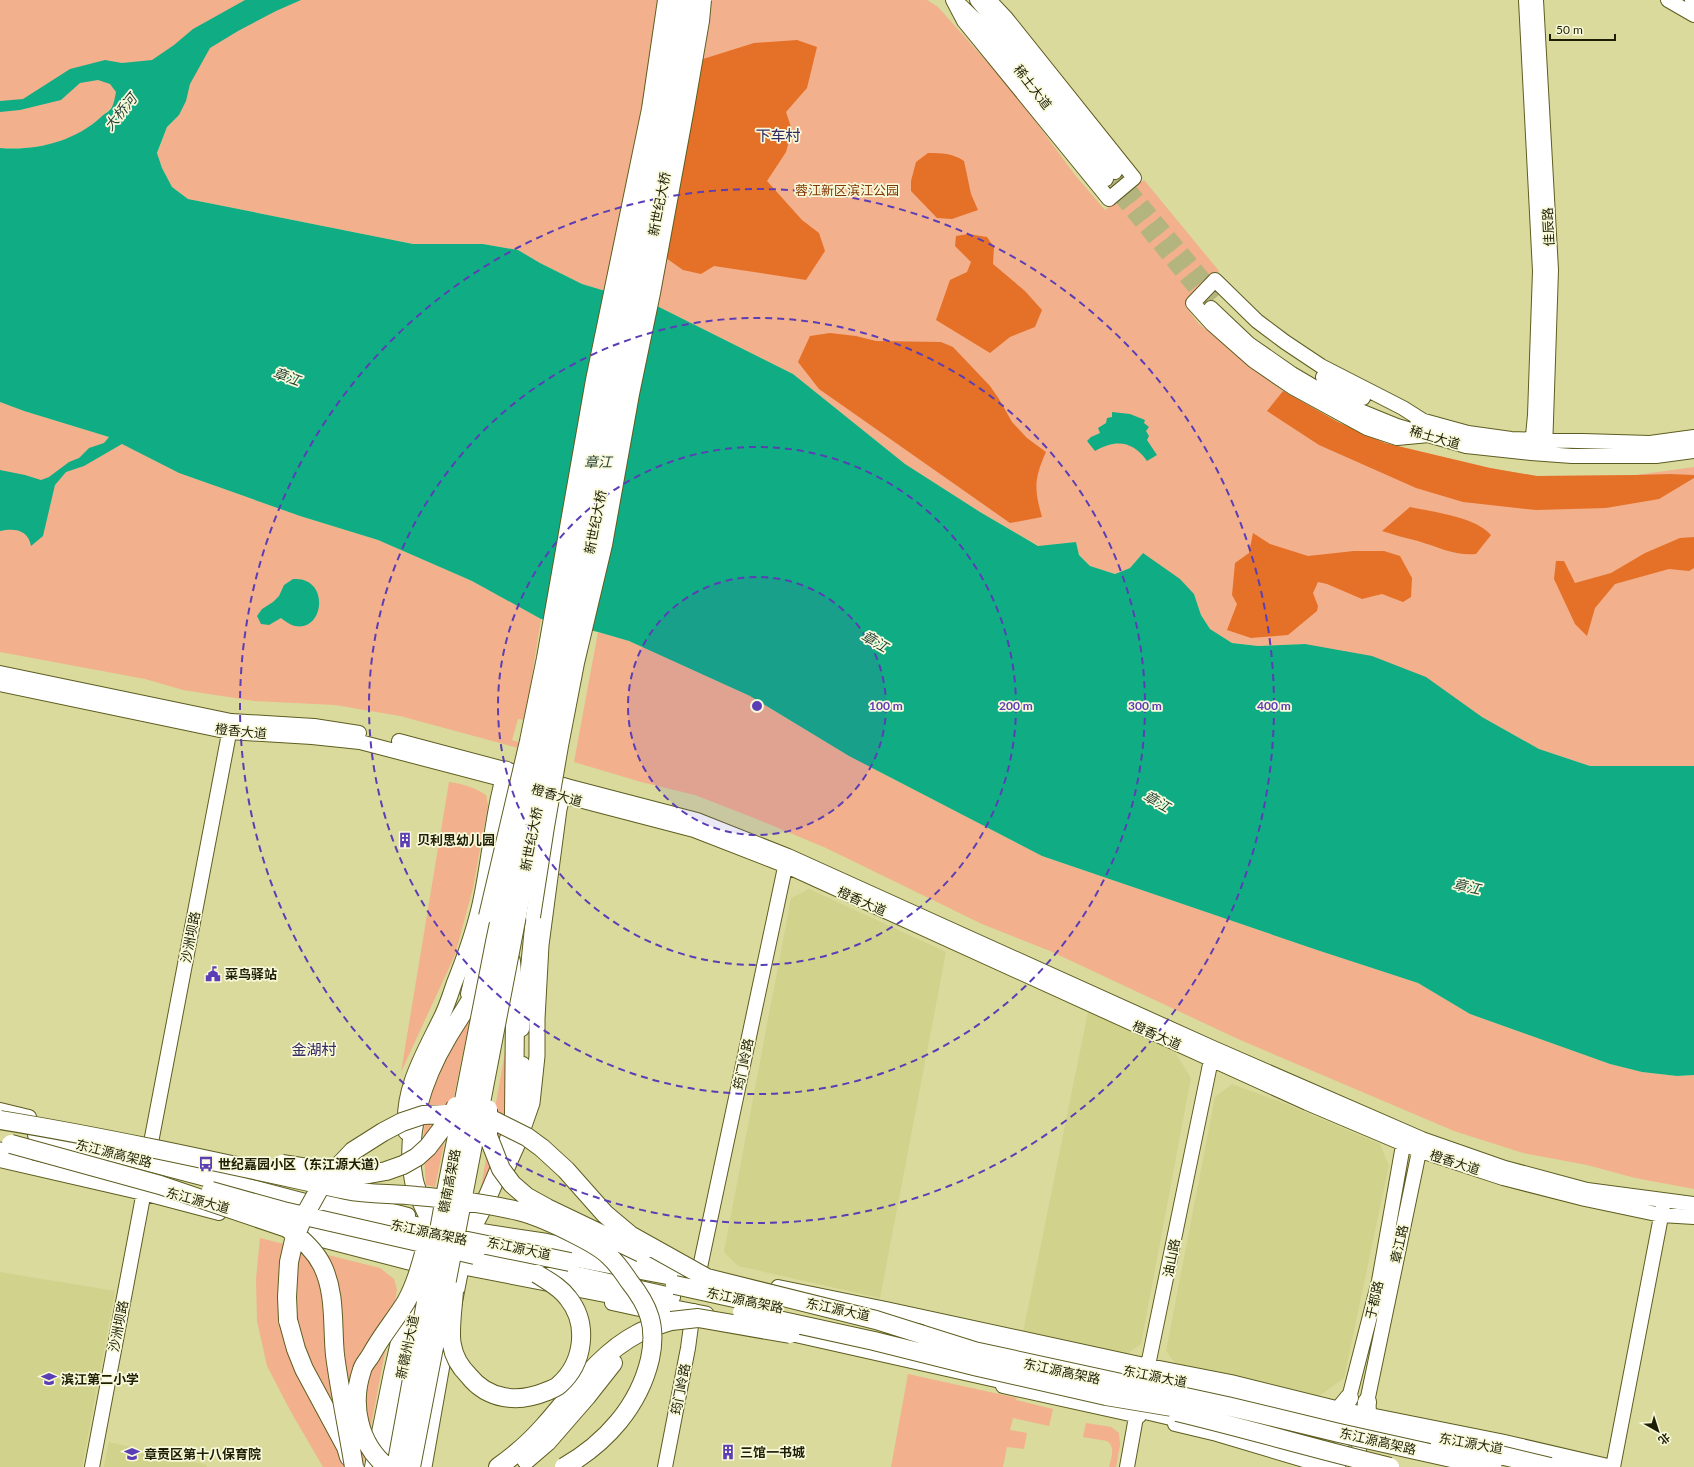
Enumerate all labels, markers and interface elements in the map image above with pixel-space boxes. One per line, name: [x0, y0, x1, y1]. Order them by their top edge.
scale bar: [1550, 16, 1615, 42]
text: 50 m: [1556, 22, 1583, 37]
street label: 稀土大道: [1011, 62, 1055, 112]
water label: 大桥河: [100, 88, 142, 134]
district label: 下车村: [755, 126, 801, 144]
street label: 新世纪大桥: [645, 171, 673, 237]
park label: 蓉江新区滨江公园: [795, 182, 899, 198]
street label: 佳辰路: [1539, 207, 1557, 247]
water label: 章江: [271, 363, 305, 389]
street label: 稀土大道: [1408, 422, 1462, 452]
water label: 章江: [584, 453, 614, 470]
street label: 新世纪大桥: [581, 489, 609, 555]
water label: 章江: [859, 627, 893, 656]
text: 100 m: [869, 698, 903, 713]
text: 200 m: [999, 698, 1033, 713]
text: 300 m: [1128, 698, 1162, 713]
text: 400 m: [1257, 698, 1291, 713]
centre of rings: [750, 699, 764, 713]
street label: 橙香大道: [214, 720, 268, 742]
street label: 橙香大道: [530, 781, 584, 809]
water label: 章江: [1141, 787, 1175, 816]
street label: 新世纪大桥: [517, 806, 545, 872]
building icon: 贝利思幼儿园: [396, 831, 414, 849]
place label: 贝利思幼儿园: [417, 832, 495, 848]
water label: 章江: [1452, 875, 1484, 898]
street label: 橙香大道: [835, 883, 889, 919]
street label: 沙洲坝路: [177, 910, 203, 964]
public building icon: 菜鸟驿站: [204, 965, 222, 983]
place label: 菜鸟驿站: [225, 966, 277, 982]
street label: 橙香大道: [1130, 1017, 1184, 1053]
street label: 筠门岭路: [730, 1037, 756, 1091]
district label: 金湖村: [291, 1040, 337, 1058]
street label: 东江源高架路: [74, 1136, 154, 1170]
street label: 橙香大道: [1428, 1146, 1482, 1178]
street label: 赣南高架路: [435, 1148, 463, 1214]
bus stop icon: 世纪嘉园小区（东江源大道）: [197, 1155, 215, 1173]
place label: 世纪嘉园小区（东江源大道）: [218, 1156, 387, 1172]
street label: 东江源大道: [165, 1184, 231, 1216]
street label: 东江源高架路: [389, 1216, 469, 1248]
street label: 章江路: [1387, 1223, 1411, 1265]
street label: 东江源大道: [486, 1233, 552, 1263]
street label: 油山路: [1159, 1237, 1183, 1279]
street label: 于都路: [1362, 1279, 1386, 1321]
street label: 东江源高架路: [705, 1284, 785, 1316]
street label: 东江源大道: [805, 1294, 871, 1324]
street label: 沙洲坝路: [105, 1299, 131, 1353]
street label: 新赣州大道: [392, 1314, 422, 1380]
street label: 东江源高架路: [1022, 1355, 1102, 1387]
street label: 筠门岭路: [667, 1362, 693, 1416]
street label: 东江源大道: [1122, 1362, 1188, 1390]
school or university icon: 滨江第二小学: [40, 1370, 58, 1388]
place label: 滨江第二小学: [61, 1371, 139, 1387]
north arrow: [1638, 1411, 1678, 1451]
street label: 东江源高架路: [1338, 1424, 1418, 1458]
street label: 东江源大道: [1438, 1429, 1504, 1457]
text: 北: [1656, 1431, 1673, 1448]
building icon: 三馆一书城: [719, 1443, 737, 1461]
place label: 三馆一书城: [740, 1444, 805, 1460]
school or university icon: 章贡区第十八保育院: [123, 1445, 141, 1463]
place label: 章贡区第十八保育院: [144, 1446, 261, 1462]

